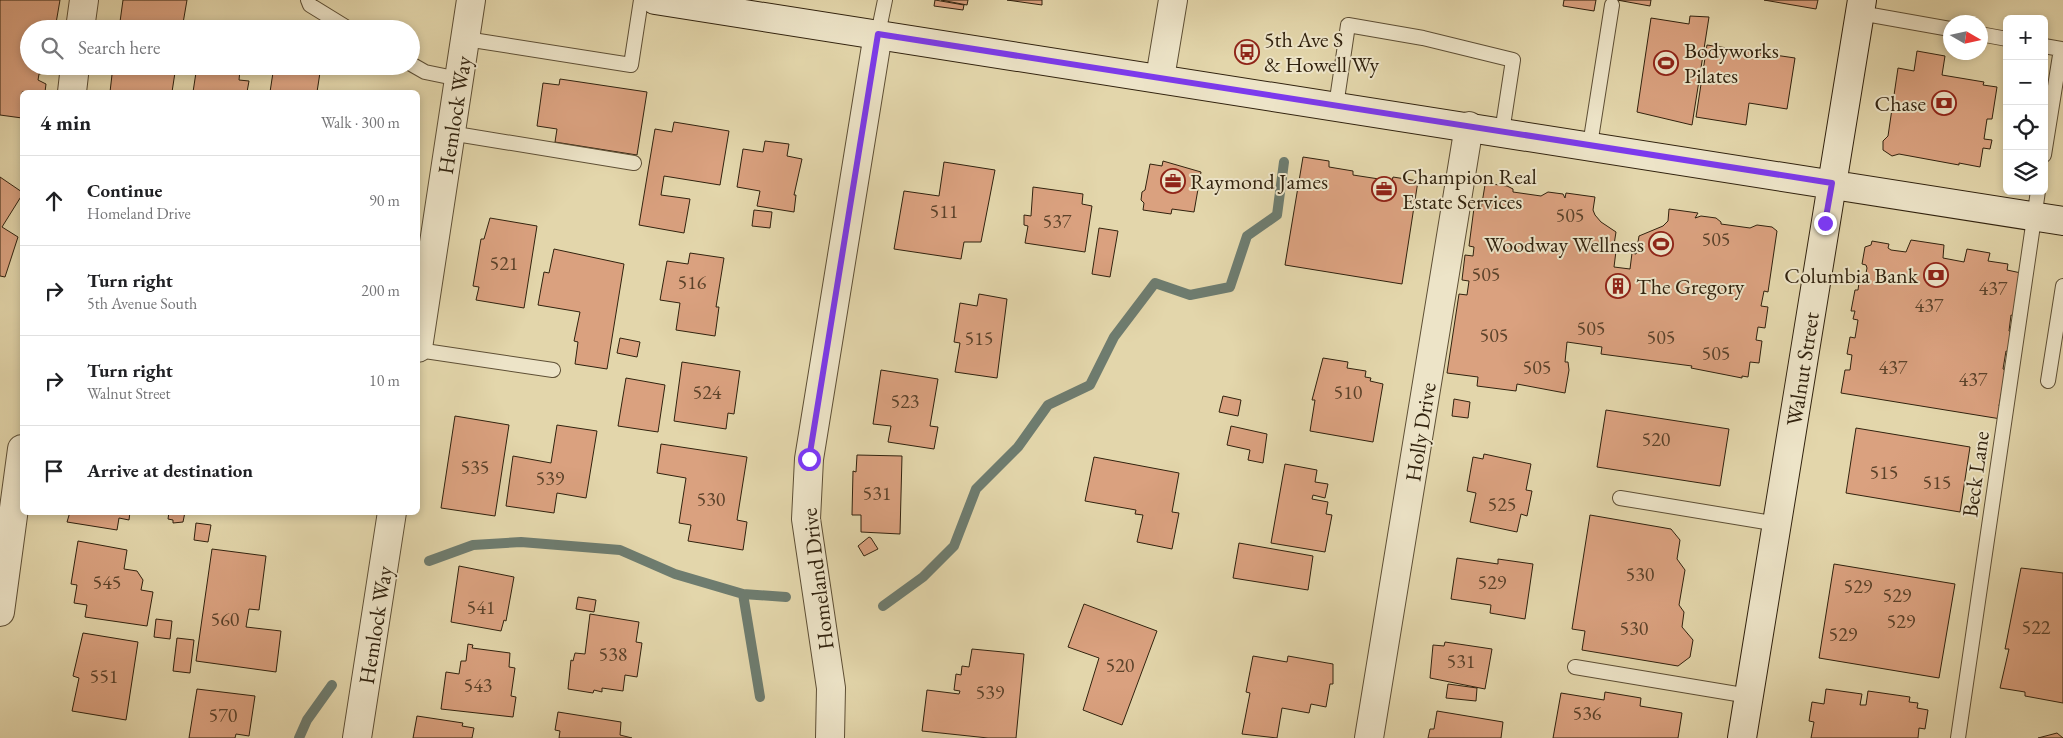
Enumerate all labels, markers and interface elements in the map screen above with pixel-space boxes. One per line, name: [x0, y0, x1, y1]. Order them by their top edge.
north arrow: [1943, 15, 1988, 60]
map controls: [2003, 15, 2048, 195]
button: +: [2003, 15, 2048, 60]
search box: [20, 20, 420, 75]
place label: 5th Ave S & Howell Wy: [1264, 25, 1379, 79]
icon: search: [38, 34, 66, 62]
text: Search here: [78, 35, 160, 60]
place label: Bodyworks Pilates: [1684, 36, 1779, 90]
bus stop icon: 5th Ave S & Howell Wy: [1234, 39, 1260, 65]
sports icon: Bodyworks Pilates: [1653, 50, 1679, 76]
street label: Hemlock Way: [431, 53, 478, 176]
button: −: [2003, 60, 2048, 105]
place label: Chase: [1875, 89, 1926, 118]
bank icon: Chase: [1931, 90, 1957, 116]
button: locate: [2003, 105, 2048, 150]
text: 4 min: [40, 109, 91, 136]
text: Walk · 300 m: [321, 112, 400, 133]
button: layers: [2003, 150, 2048, 195]
place label: Champion Real Estate Services: [1402, 162, 1537, 216]
place label: Raymond James: [1190, 167, 1328, 196]
office icon: Raymond James: [1160, 168, 1186, 194]
office icon: Champion Real Estate Services: [1371, 176, 1397, 202]
text: Continue: [87, 178, 162, 203]
icon: ahead: [40, 187, 68, 215]
text: 90 m: [369, 190, 400, 211]
house number: 511: [930, 198, 958, 224]
house number: 505: [1556, 202, 1584, 228]
text: Homeland Drive: [87, 203, 191, 224]
house number: 537: [1043, 208, 1072, 234]
route end: [1814, 212, 1837, 235]
house number: 505: [1702, 226, 1730, 252]
place label: Woodway Wellness: [1484, 230, 1644, 259]
sports icon: Woodway Wellness: [1648, 231, 1674, 257]
house number: 521: [490, 250, 518, 276]
house number: 505: [1472, 261, 1500, 287]
place label: Columbia Bank: [1784, 261, 1919, 290]
bank icon: Columbia Bank: [1923, 262, 1949, 288]
text: Turn right: [87, 268, 173, 293]
house number: 516: [678, 269, 707, 295]
place label: The Gregory: [1636, 272, 1745, 301]
building icon: The Gregory: [1605, 273, 1631, 299]
house number: 437: [1979, 275, 2008, 301]
icon: right: [40, 277, 68, 305]
text: 200 m: [361, 280, 400, 301]
house number: 437: [1915, 292, 1944, 318]
text: 5th Avenue South: [87, 293, 197, 314]
street label: Walnut Street: [1779, 310, 1826, 428]
house number: 505: [1577, 315, 1605, 341]
house number: 505: [1480, 322, 1508, 348]
house number: 505: [1647, 324, 1675, 350]
house number: 515: [965, 325, 993, 351]
house number: 505: [1702, 340, 1730, 366]
house number: 505: [1523, 354, 1551, 380]
house number: 437: [1879, 354, 1908, 380]
text: Turn right: [87, 358, 173, 383]
house number: 437: [1959, 366, 1988, 392]
icon: right: [40, 367, 68, 395]
text: 10 m: [369, 370, 400, 391]
house number: 524: [693, 379, 722, 405]
house number: 510: [1334, 379, 1363, 405]
street label: Holly Drive: [1398, 380, 1443, 484]
text: Walnut Street: [87, 383, 171, 404]
house number: 523: [891, 388, 919, 414]
house number: 520: [1642, 426, 1671, 452]
street label: Beck Lane: [1955, 429, 1996, 519]
route start: [798, 448, 821, 471]
house number: 535: [461, 454, 489, 480]
icon: arrive: [40, 457, 68, 485]
text: Arrive at destination: [87, 458, 253, 483]
house number: 515: [1870, 459, 1898, 485]
house number: 539: [536, 465, 565, 491]
house number: 515: [1923, 469, 1951, 495]
house number: 531: [863, 480, 891, 506]
house number: 530: [697, 486, 726, 512]
house number: 525: [1488, 491, 1516, 517]
street label: Homeland Drive: [794, 506, 841, 651]
house number: 530: [1626, 561, 1655, 587]
street label: Hemlock Way: [352, 563, 399, 686]
house number: 545: [93, 569, 121, 595]
house number: 529: [1478, 569, 1507, 595]
house number: 529: [1844, 573, 1873, 599]
house number: 529: [1883, 582, 1912, 608]
house number: 541: [467, 594, 495, 620]
house number: 560: [211, 606, 240, 632]
house number: 529: [1887, 608, 1916, 634]
house number: 522: [2022, 614, 2051, 640]
house number: 530: [1620, 615, 1649, 641]
house number: 529: [1829, 621, 1858, 647]
house number: 538: [599, 641, 627, 667]
house number: 531: [1447, 648, 1475, 674]
house number: 520: [1106, 652, 1135, 678]
house number: 551: [90, 663, 118, 689]
house number: 543: [464, 672, 492, 698]
house number: 539: [976, 679, 1005, 705]
house number: 536: [1573, 700, 1602, 726]
house number: 570: [209, 702, 238, 728]

